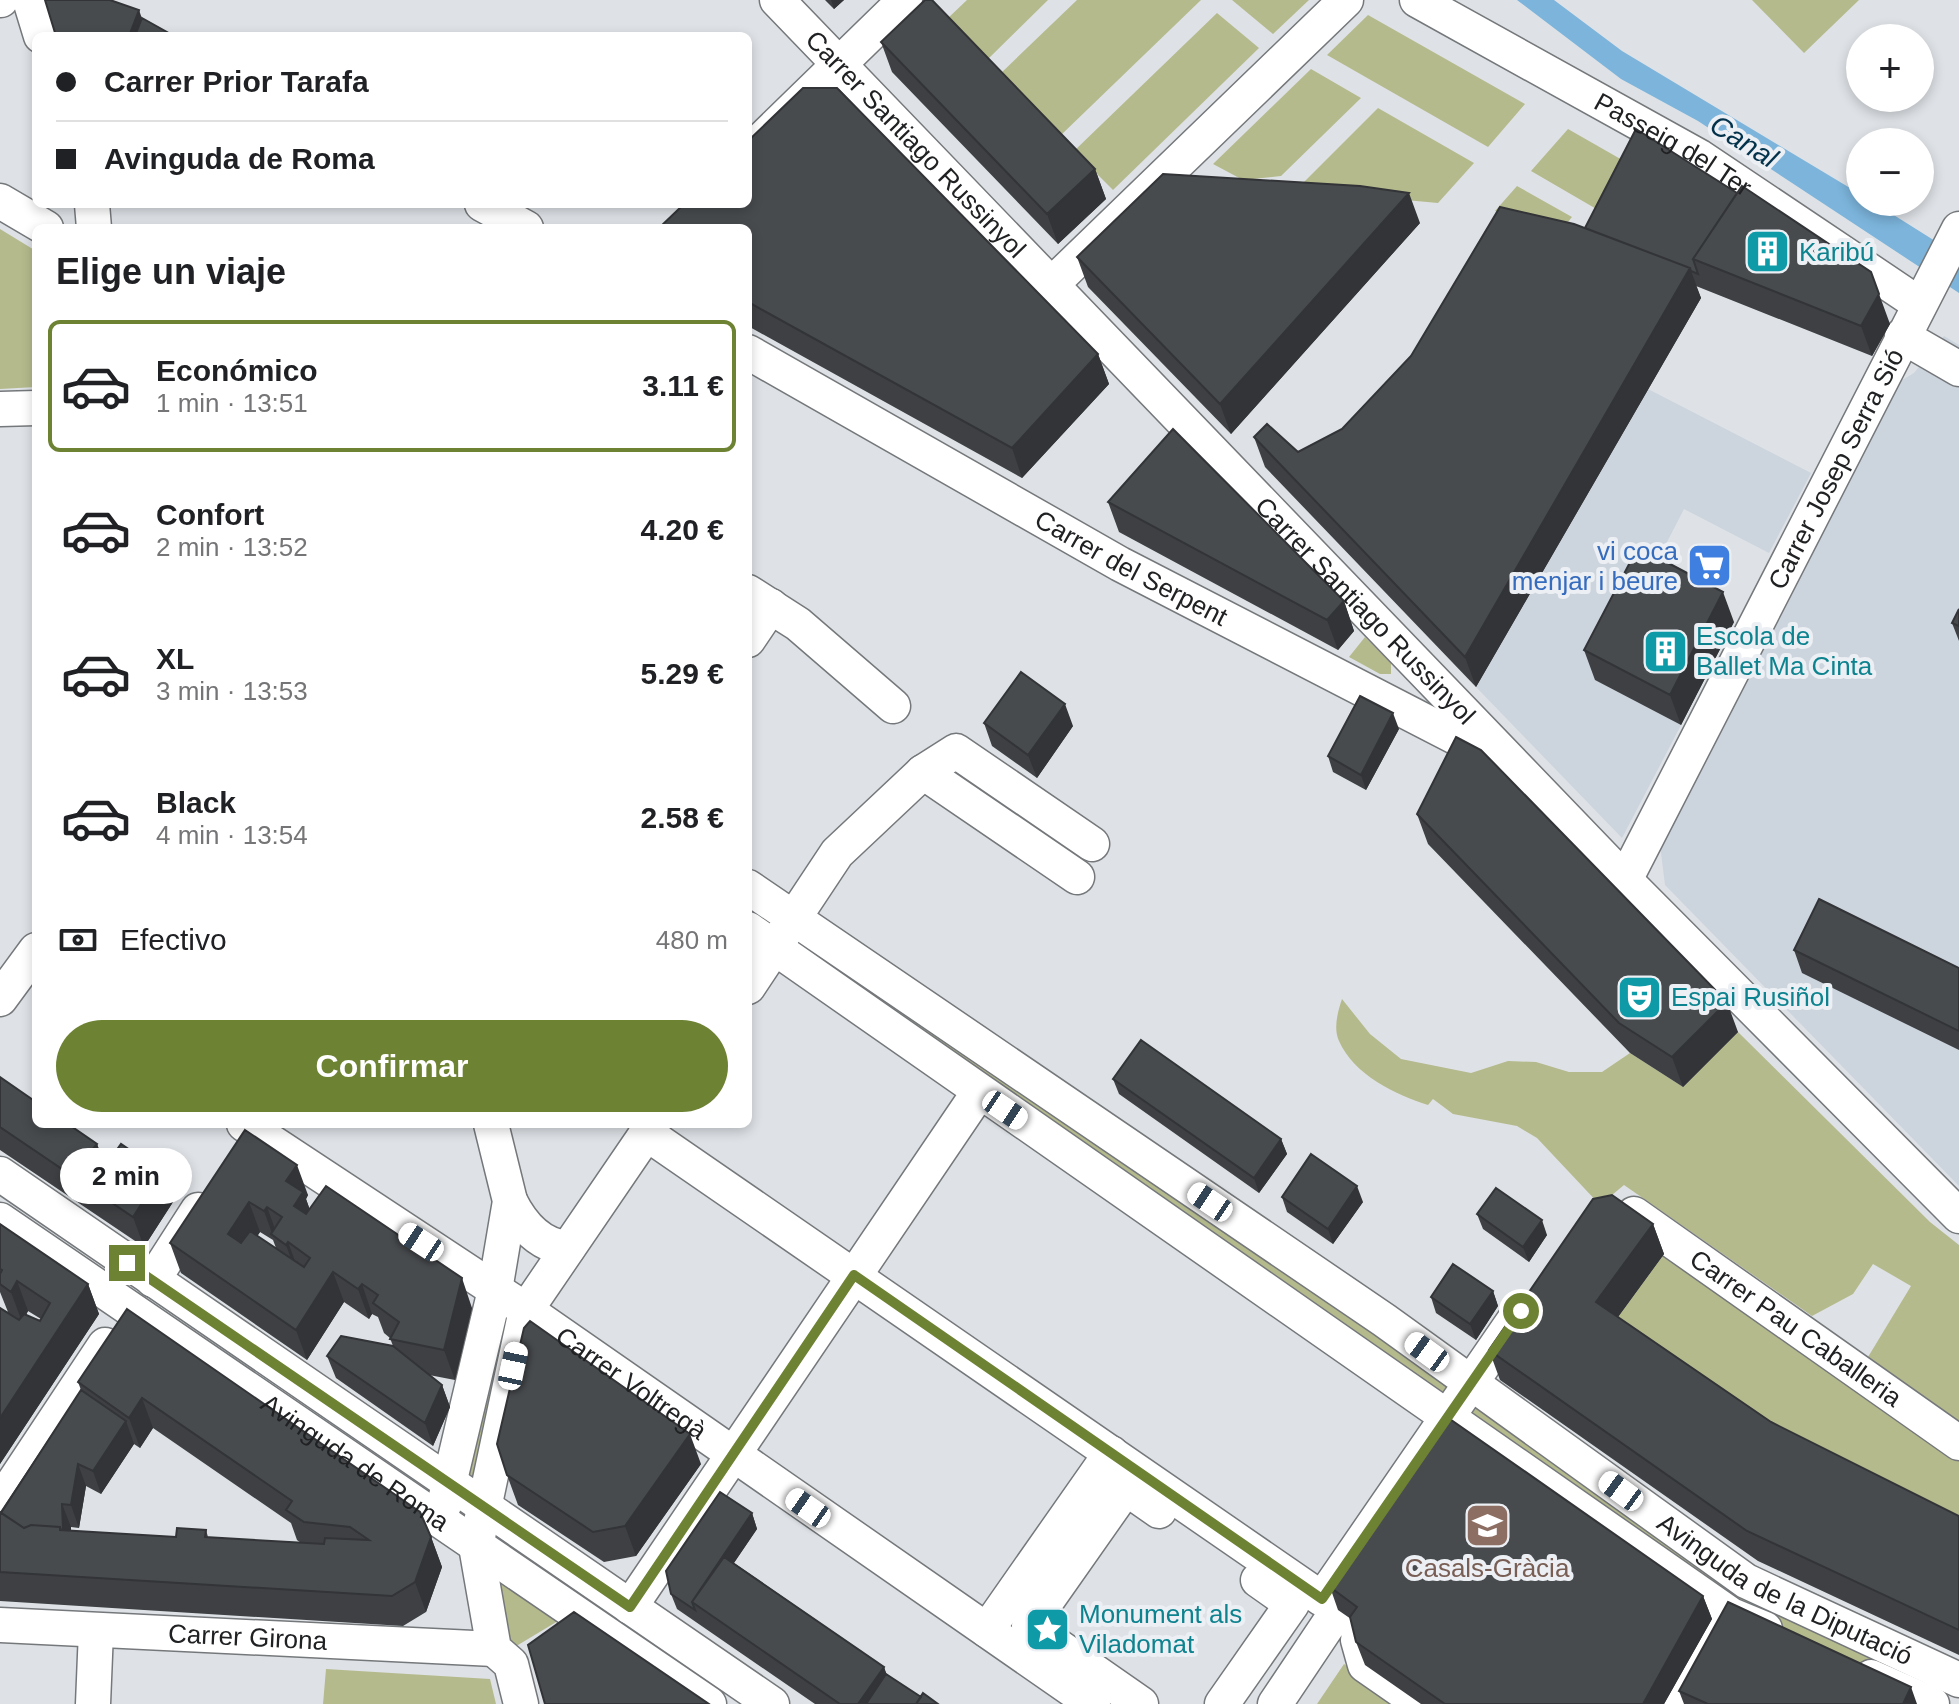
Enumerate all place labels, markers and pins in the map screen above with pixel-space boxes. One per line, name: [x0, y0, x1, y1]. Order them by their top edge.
building icon: Karibú: [1744, 228, 1792, 276]
place label: Karibú: [1799, 237, 1874, 267]
place label: vi coca menjar i beure: [1512, 536, 1679, 596]
supermarket icon: vi coca menjar i beure: [1685, 542, 1733, 590]
place label: Escola de Ballet Ma Cinta: [1696, 621, 1873, 681]
building icon: Escola de Ballet Ma Cinta: [1641, 627, 1689, 675]
theatre icon: Espai Rusiñol: [1616, 973, 1664, 1021]
place label: Espai Rusiñol: [1671, 982, 1830, 1012]
school or university icon: Casals-Gràcia: [1463, 1501, 1511, 1549]
place label: Casals-Gràcia: [1405, 1553, 1570, 1583]
place label: Monument als Viladomat: [1079, 1599, 1242, 1659]
place icon: Monument als Viladomat: [1024, 1605, 1072, 1653]

